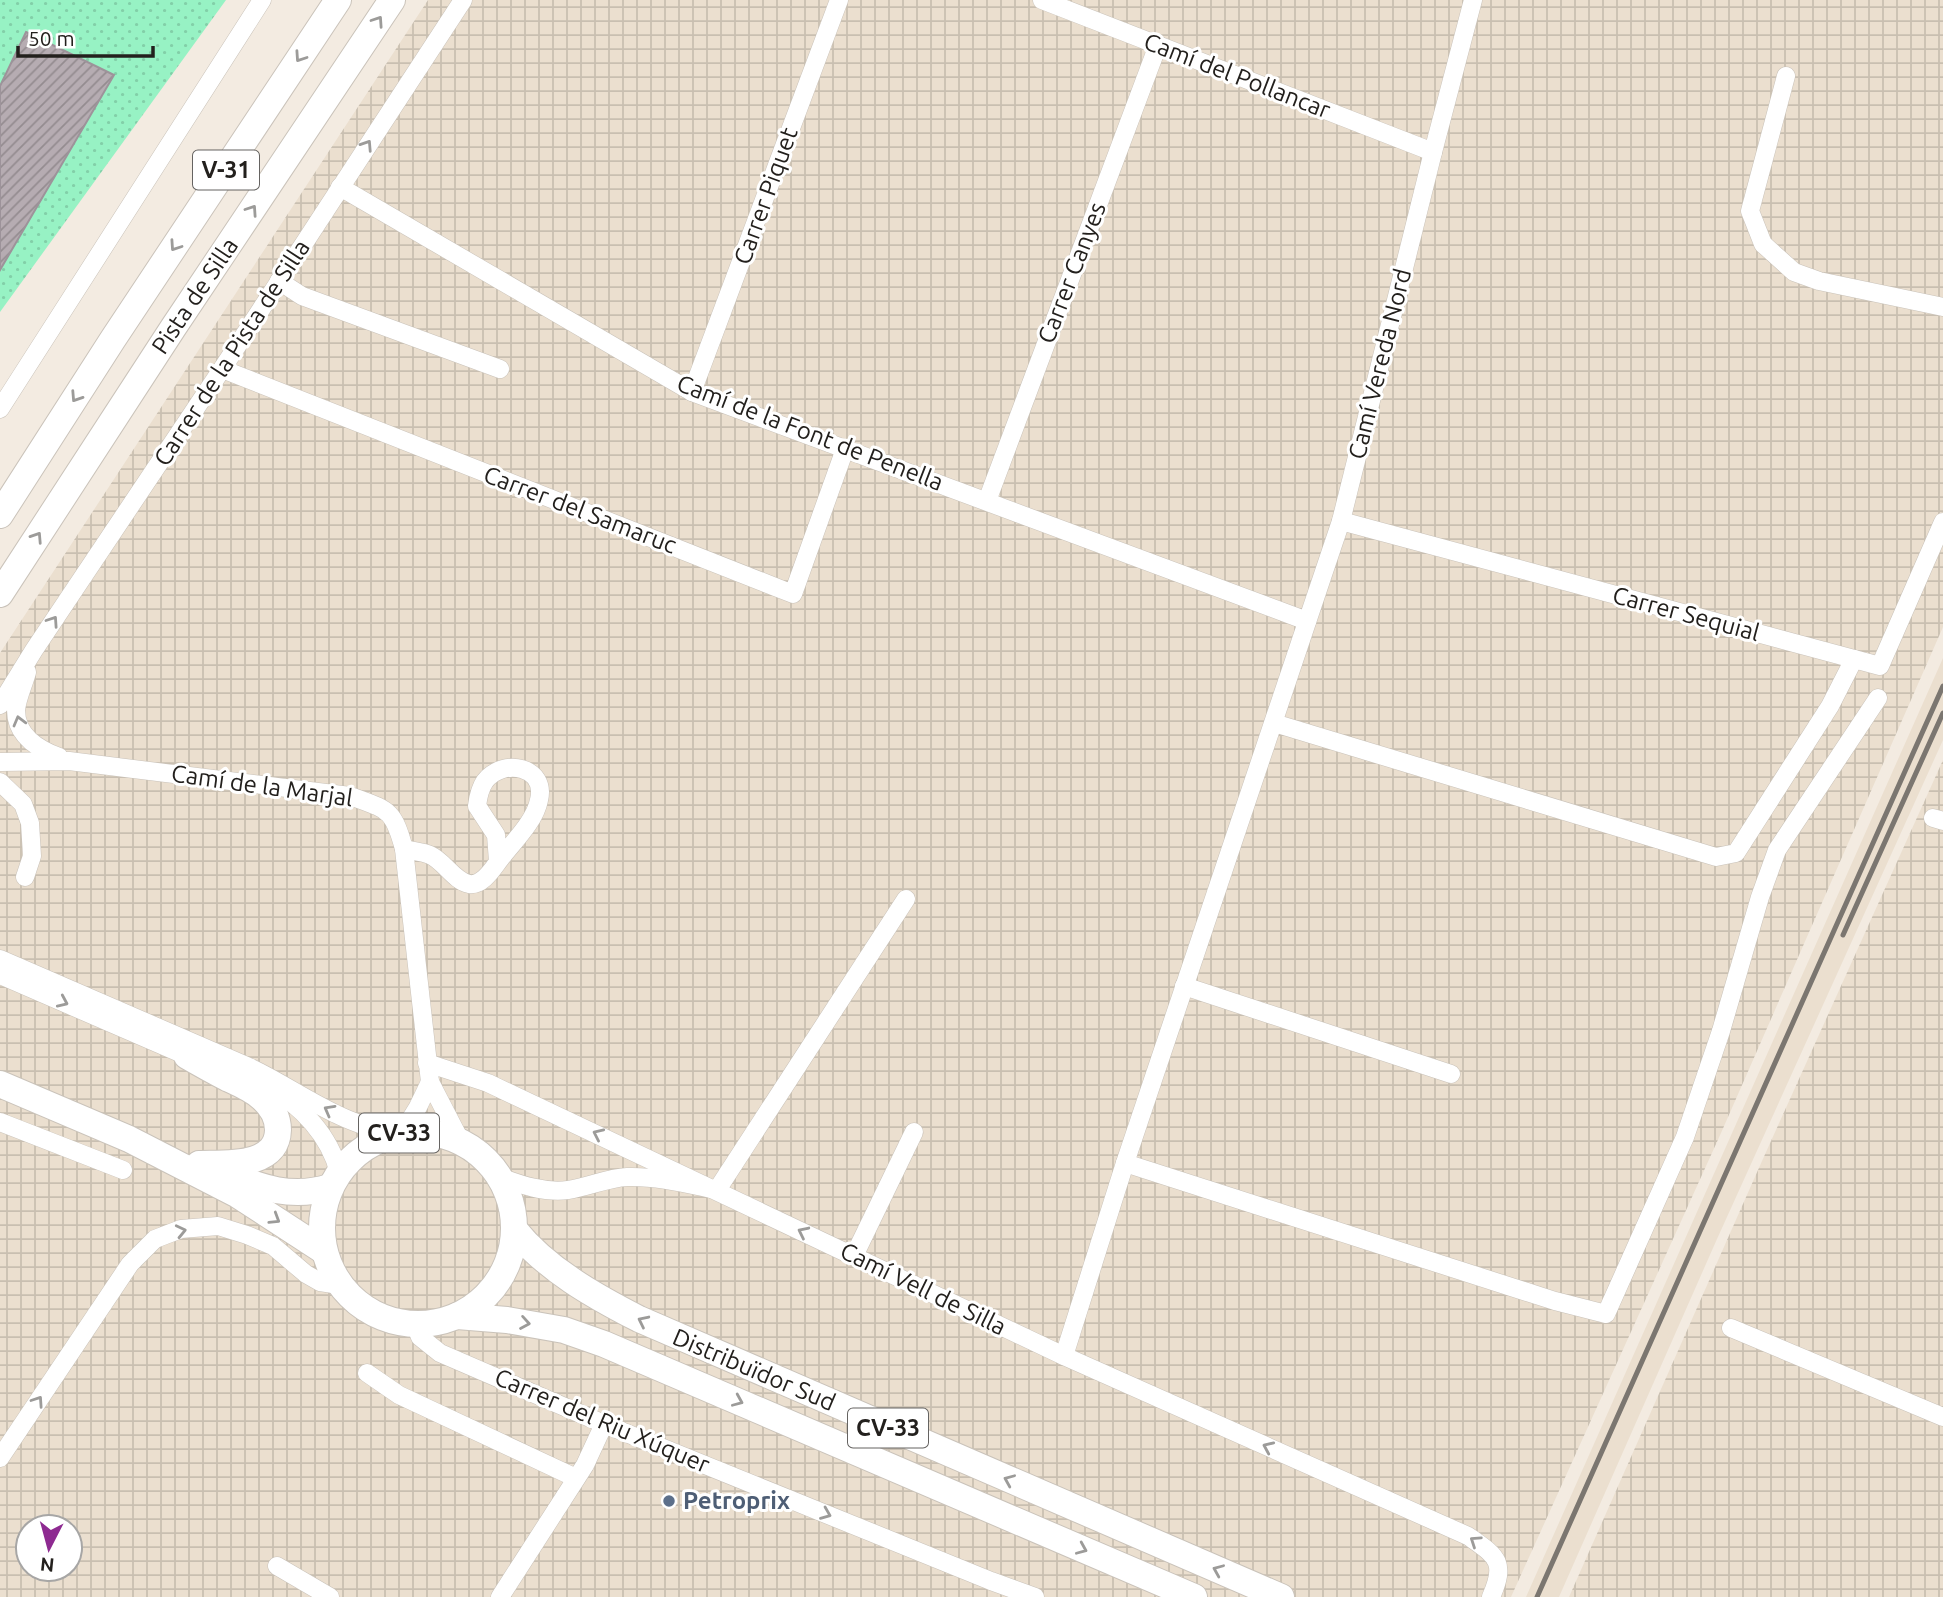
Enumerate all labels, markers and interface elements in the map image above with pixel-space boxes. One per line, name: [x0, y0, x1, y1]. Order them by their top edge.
scale bar: [18, 14, 152, 58]
one-way arrow: [370, 16, 382, 29]
text: 50 m: [28, 26, 75, 50]
street label: Camí del Pollancar: [1140, 28, 1334, 124]
one-way arrow: [296, 49, 309, 62]
street label: Carrer Piquet: [728, 123, 803, 268]
one-way arrow: [359, 140, 372, 153]
road number: V-31: [193, 150, 259, 190]
street label: Carrer Canyes: [1032, 198, 1111, 347]
one-way arrow: [243, 205, 256, 218]
street label: Pista de Silla: [146, 233, 243, 359]
street label: Carrer de la Pista de Silla: [148, 235, 315, 471]
one-way arrow: [170, 239, 183, 252]
street label: Camí Vereda Nord: [1343, 266, 1416, 462]
street label: Camí de la Font de Penella: [673, 369, 947, 496]
one-way arrow: [71, 389, 84, 402]
street label: Carrer del Samaruc: [480, 460, 680, 559]
one-way arrow: [29, 532, 42, 545]
street label: Carrer Sequial: [1610, 581, 1763, 646]
one-way arrow: [45, 616, 57, 629]
one-way arrow: [13, 715, 27, 727]
street label: Camí de la Marjal: [170, 759, 354, 812]
one-way arrow: [55, 994, 68, 1008]
one-way arrow: [324, 1105, 337, 1118]
road number: CV-33: [359, 1114, 439, 1152]
one-way arrow: [593, 1128, 605, 1142]
one-way arrow: [267, 1210, 280, 1223]
one-way arrow: [174, 1224, 186, 1239]
one-way arrow: [798, 1226, 810, 1240]
street label: Camí Vell de Silla: [836, 1237, 1010, 1340]
one-way arrow: [519, 1315, 531, 1330]
one-way arrow: [638, 1315, 650, 1329]
street label: Distribuïdor Sud: [669, 1323, 840, 1416]
street label: Carrer del Riu Xúquer: [491, 1363, 714, 1478]
one-way arrow: [731, 1393, 743, 1407]
one-way arrow: [30, 1396, 42, 1409]
road number: CV-33: [848, 1408, 928, 1448]
one-way arrow: [1263, 1441, 1275, 1455]
one-way arrow: [1004, 1474, 1016, 1488]
place label: Petroprix: [683, 1487, 790, 1514]
marker: Petroprix: [661, 1493, 677, 1509]
one-way arrow: [818, 1506, 831, 1520]
north arrow: [14, 1513, 84, 1583]
one-way arrow: [1470, 1537, 1483, 1549]
one-way arrow: [1075, 1541, 1087, 1555]
text: N: [39, 1553, 55, 1577]
one-way arrow: [1213, 1564, 1225, 1578]

